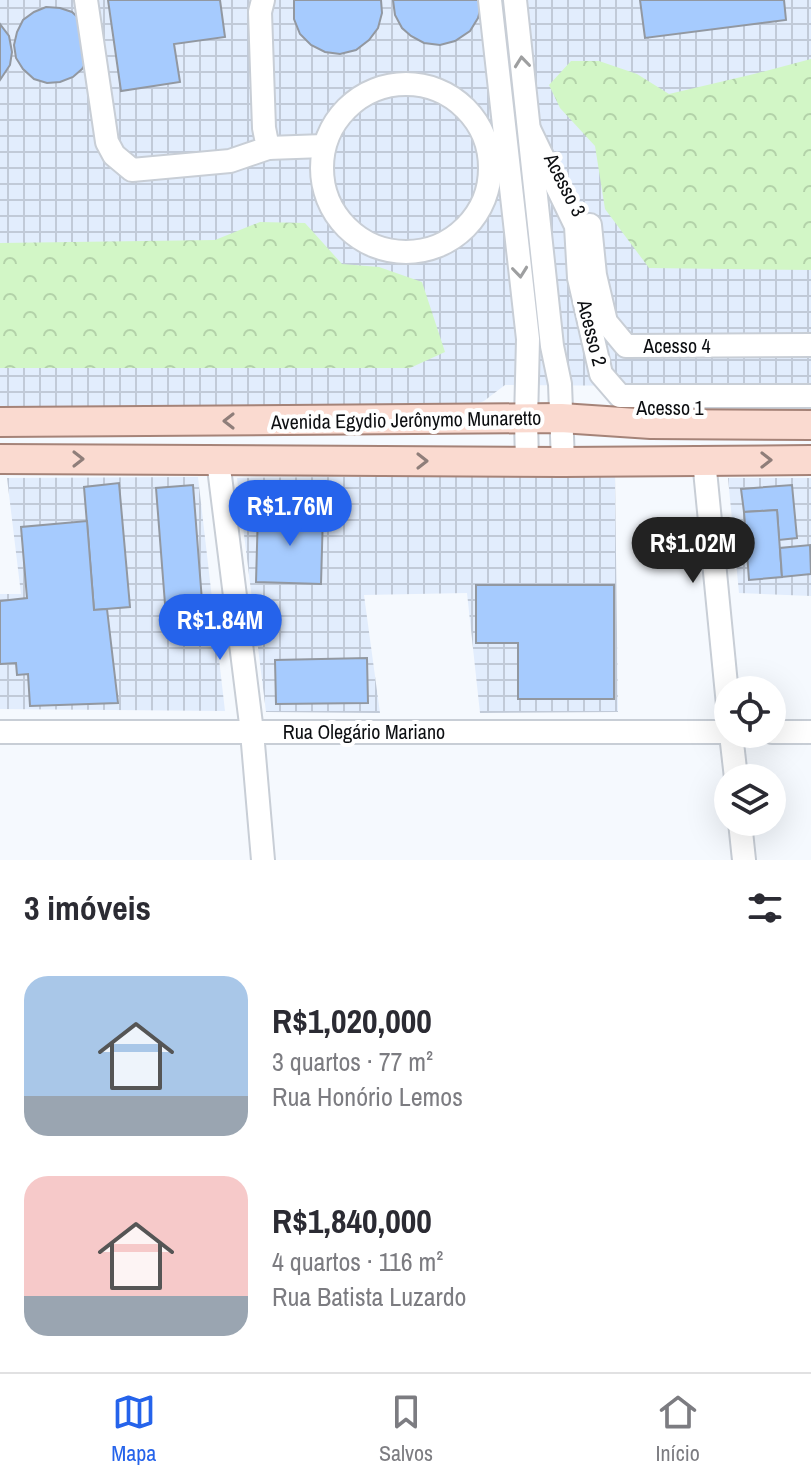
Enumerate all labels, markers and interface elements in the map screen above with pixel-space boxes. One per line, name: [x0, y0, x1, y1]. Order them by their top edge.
one-way arrow: [514, 56, 531, 69]
street label: Acesso 3: [538, 148, 593, 221]
one-way arrow: [512, 266, 529, 279]
street label: Acesso 2: [571, 296, 614, 369]
street label: Acesso 4: [642, 332, 711, 359]
street label: Acesso 1: [635, 394, 704, 421]
street label: Avenida Egydio Jerônymo Munaretto: [270, 404, 541, 435]
one-way arrow: [222, 412, 235, 430]
one-way arrow: [72, 450, 85, 468]
one-way arrow: [760, 451, 773, 469]
one-way arrow: [416, 452, 429, 470]
pin: R$1.76M: [216, 480, 364, 548]
text: R$1.76M: [247, 488, 333, 523]
pin: R$1.02M: [619, 517, 767, 585]
text: R$1.02M: [650, 525, 736, 560]
pin: R$1.84M: [146, 594, 294, 662]
text: R$1.84M: [177, 602, 263, 637]
map controls: [714, 676, 786, 836]
button: locate: [714, 676, 786, 748]
street label: Rua Olegário Mariano: [283, 718, 445, 745]
button: layers: [714, 764, 786, 836]
text: 3 imóveis: [24, 885, 151, 931]
icon: filters: [743, 886, 787, 930]
text: R$1,020,000: [272, 998, 432, 1044]
icon: home: [88, 1008, 184, 1104]
text: 3 quartos · 77 m²: [272, 1044, 433, 1079]
text: Rua Honório Lemos: [272, 1079, 463, 1114]
text: R$1,840,000: [272, 1198, 432, 1244]
icon: home: [88, 1208, 184, 1304]
text: 4 quartos · 116 m²: [272, 1244, 443, 1279]
text: Rua Batista Luzardo: [272, 1279, 466, 1314]
tab: Mapa: [111, 1390, 156, 1468]
tab: Salvos: [379, 1390, 433, 1468]
tab: Início: [656, 1390, 700, 1468]

